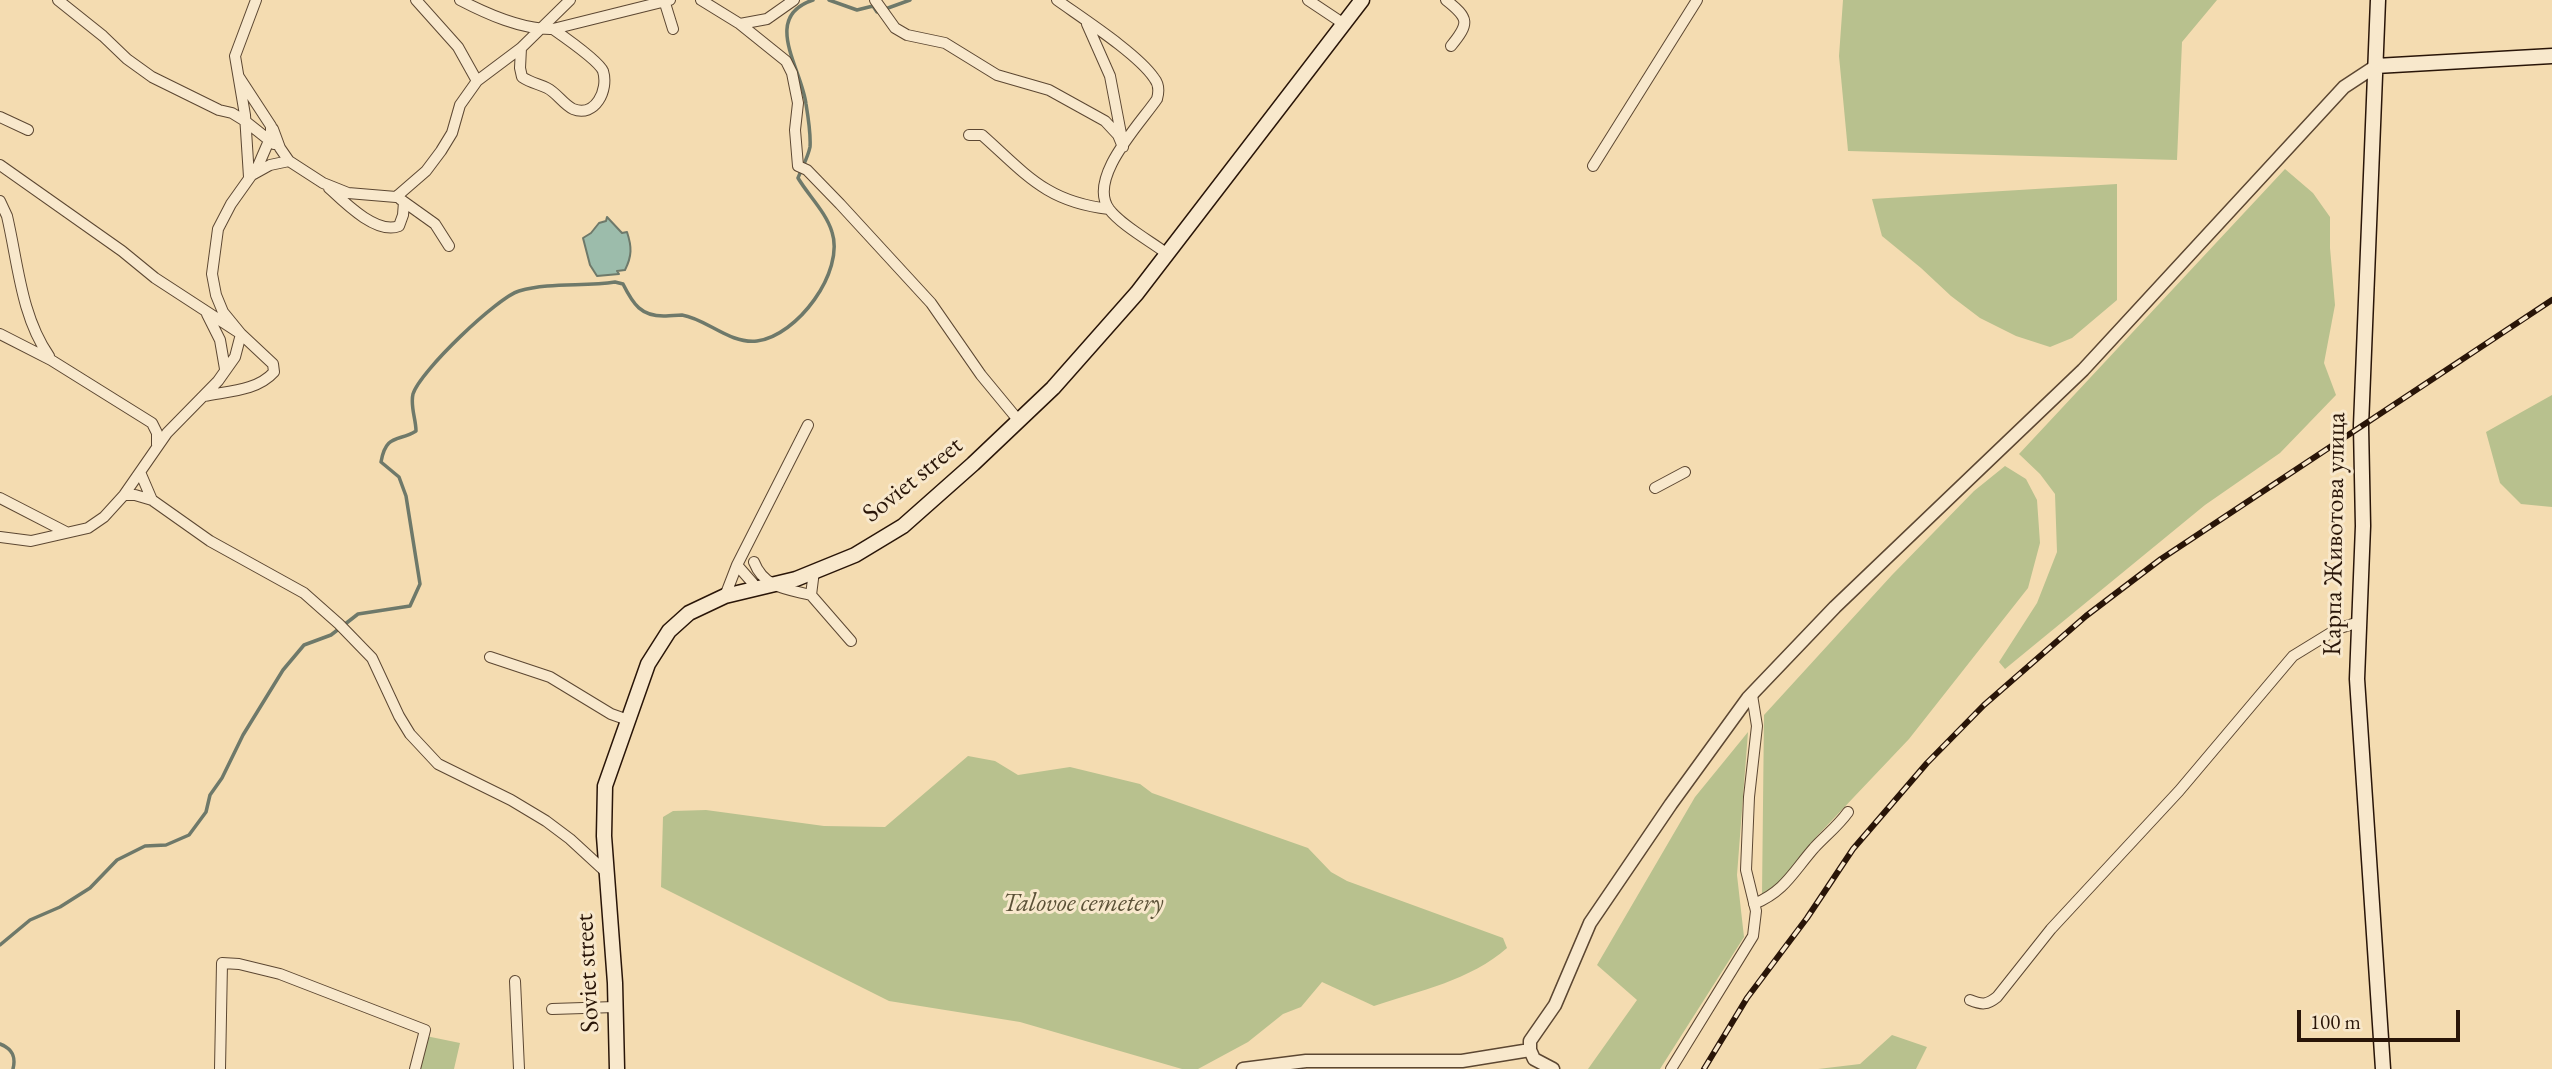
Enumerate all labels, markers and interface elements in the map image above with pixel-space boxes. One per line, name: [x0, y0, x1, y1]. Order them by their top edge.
street label: Карпа Животова улица: [2317, 412, 2353, 656]
street label: Soviet street: [857, 430, 969, 530]
park label: Talovoe cemetery: [1002, 888, 1164, 920]
street label: Soviet street: [569, 913, 607, 1033]
scale bar: [2300, 996, 2463, 1040]
text: 100 m: [2310, 1008, 2361, 1035]

